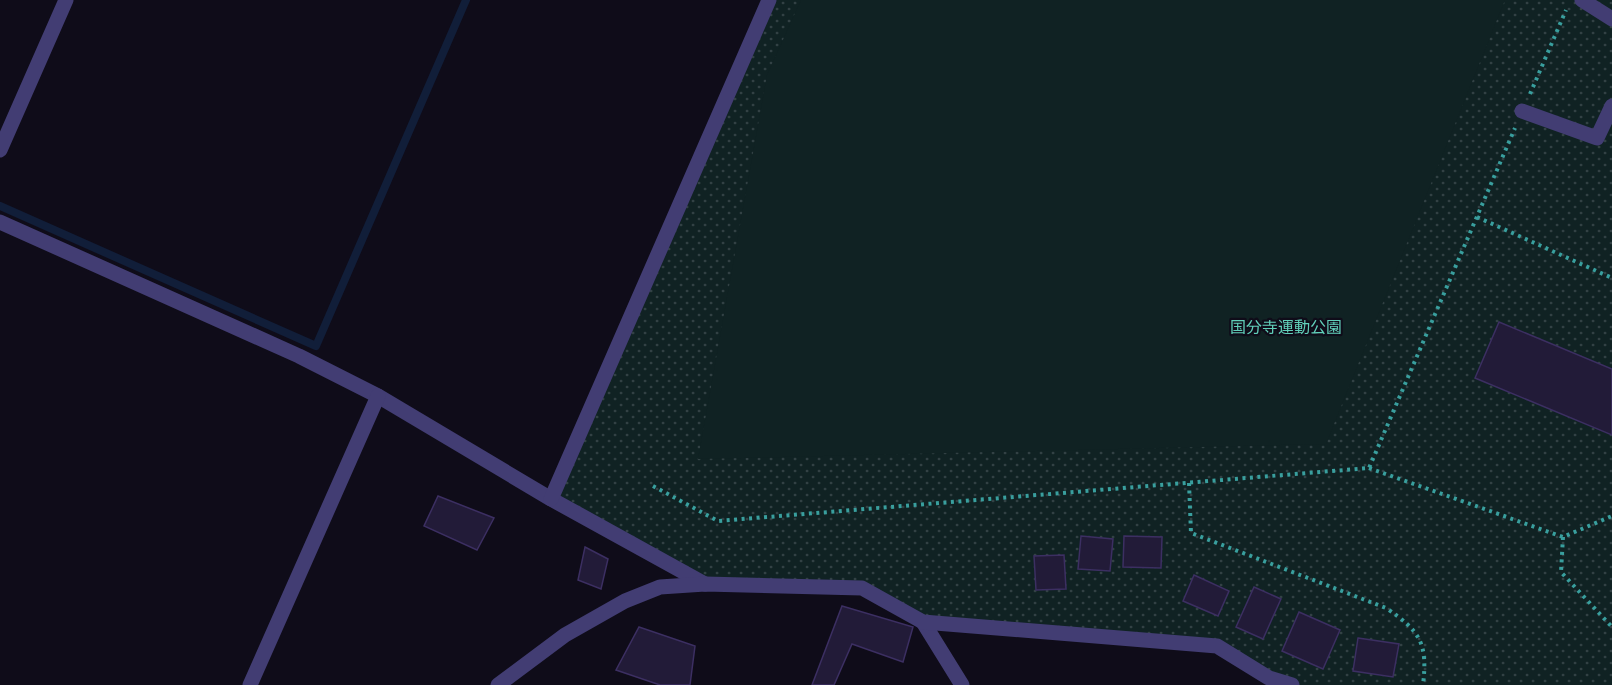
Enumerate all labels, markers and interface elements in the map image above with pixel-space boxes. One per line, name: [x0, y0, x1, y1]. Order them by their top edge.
park label: 国分寺運動公園: [1230, 316, 1342, 338]

